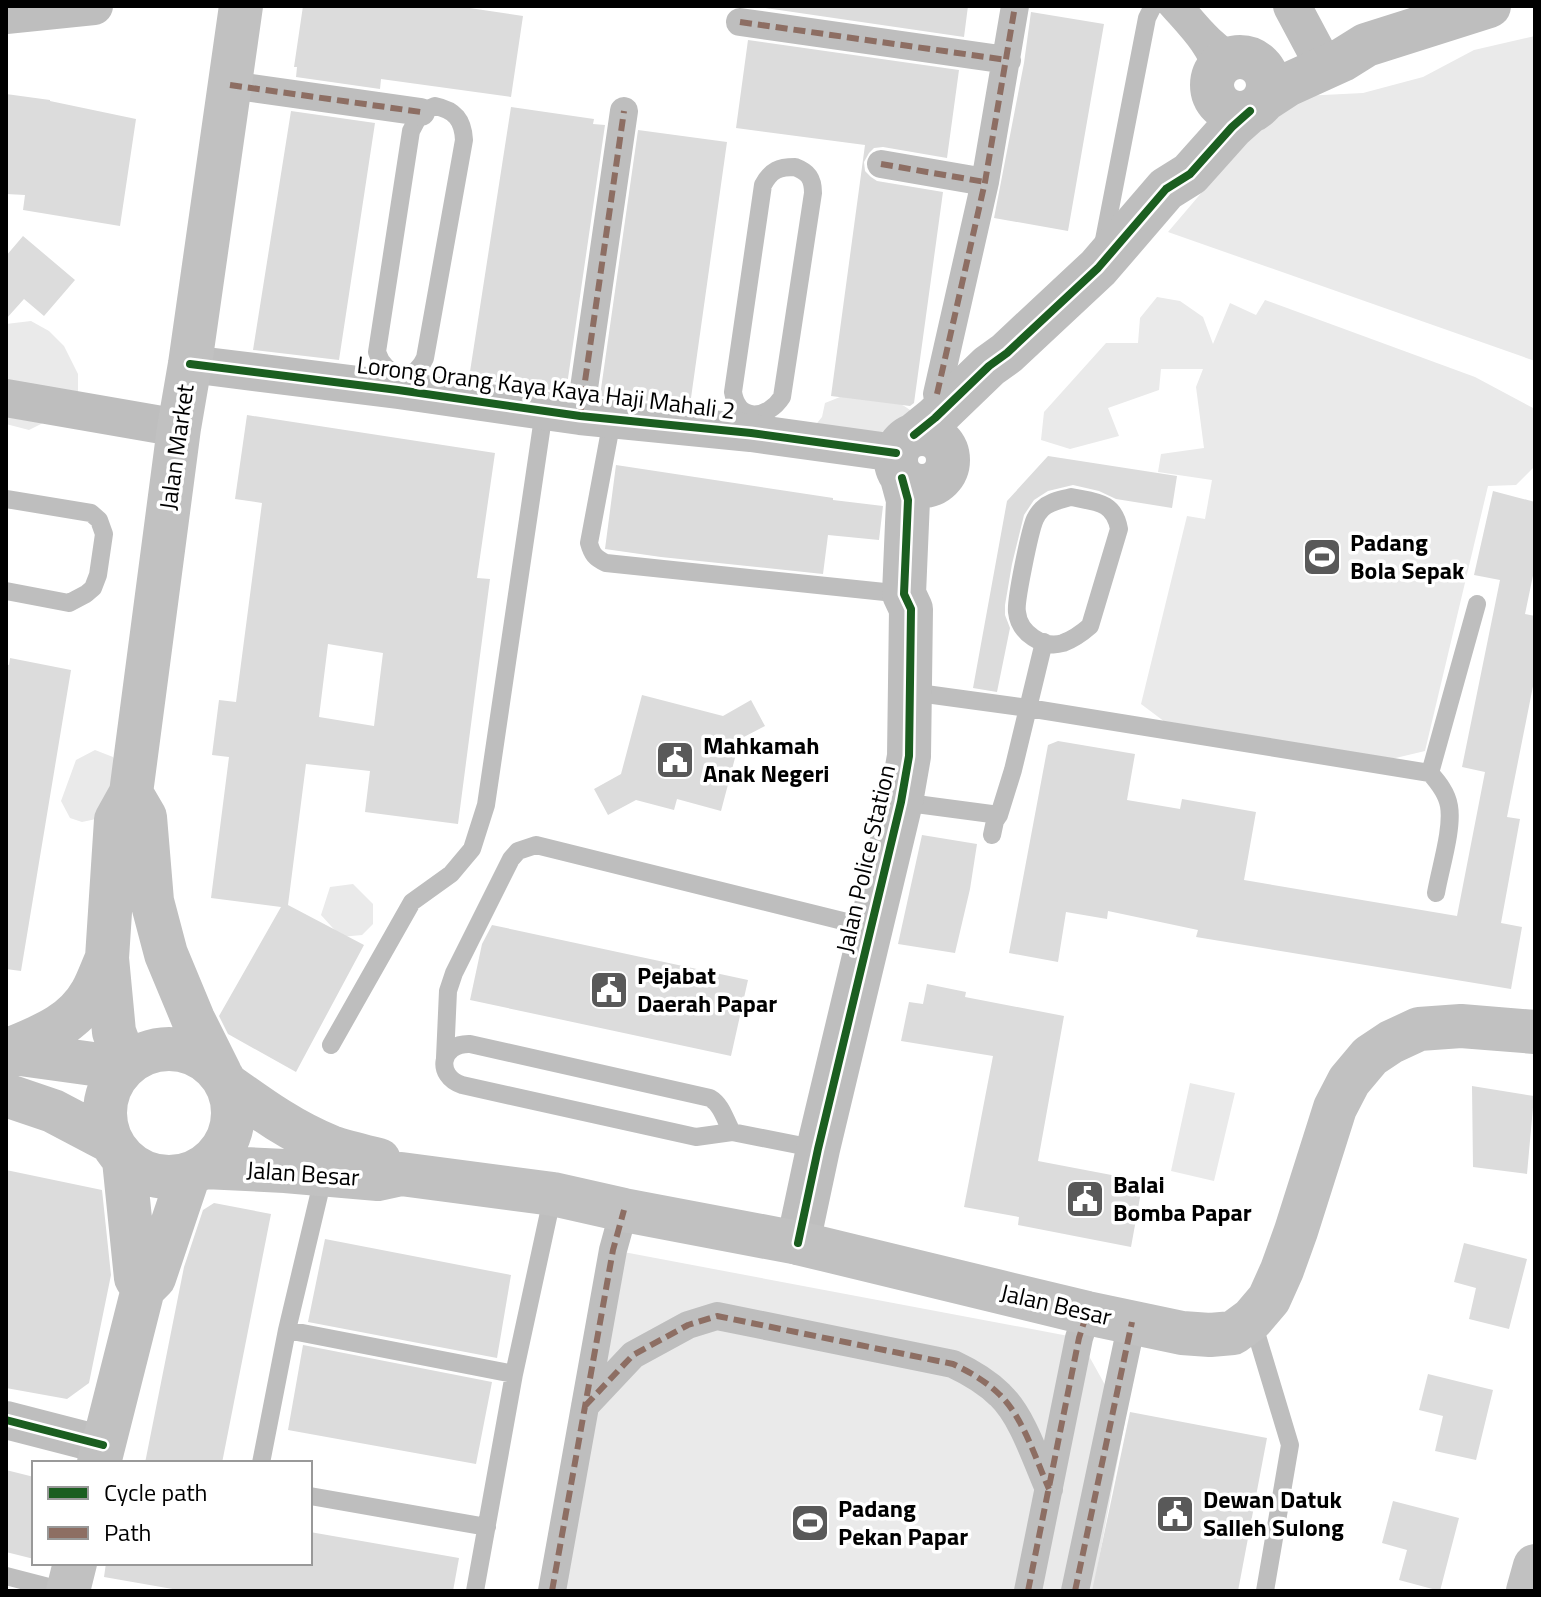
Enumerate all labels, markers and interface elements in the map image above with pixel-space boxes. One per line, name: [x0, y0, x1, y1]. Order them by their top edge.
street label: Lorong Orang Kaya Kaya Haji Mahali 2: [355, 346, 737, 428]
street label: Jalan Market: [149, 381, 203, 512]
place label: Padang Bola Sepak: [1350, 524, 1465, 588]
sports icon: Padang Bola Sepak: [1301, 536, 1343, 578]
place label: Mahkamah Anak Negeri: [703, 727, 830, 791]
public building icon: Mahkamah Anak Negeri: [654, 739, 696, 781]
street label: Jalan Police Station: [826, 761, 904, 957]
place label: Pejabat Daerah Papar: [637, 957, 777, 1021]
public building icon: Pejabat Daerah Papar: [588, 969, 630, 1011]
street label: Jalan Besar: [245, 1151, 361, 1195]
place label: Balai Bomba Papar: [1113, 1166, 1252, 1230]
public building icon: Balai Bomba Papar: [1064, 1178, 1106, 1220]
street label: Jalan Besar: [997, 1274, 1115, 1334]
legend: [32, 1461, 312, 1565]
text: Cycle path: [104, 1474, 207, 1510]
place label: Dewan Datuk Salleh Sulong: [1203, 1481, 1344, 1545]
place label: Padang Pekan Papar: [838, 1490, 968, 1554]
public building icon: Dewan Datuk Salleh Sulong: [1154, 1493, 1196, 1535]
sports icon: Padang Pekan Papar: [789, 1502, 831, 1544]
text: Path: [104, 1514, 151, 1550]

